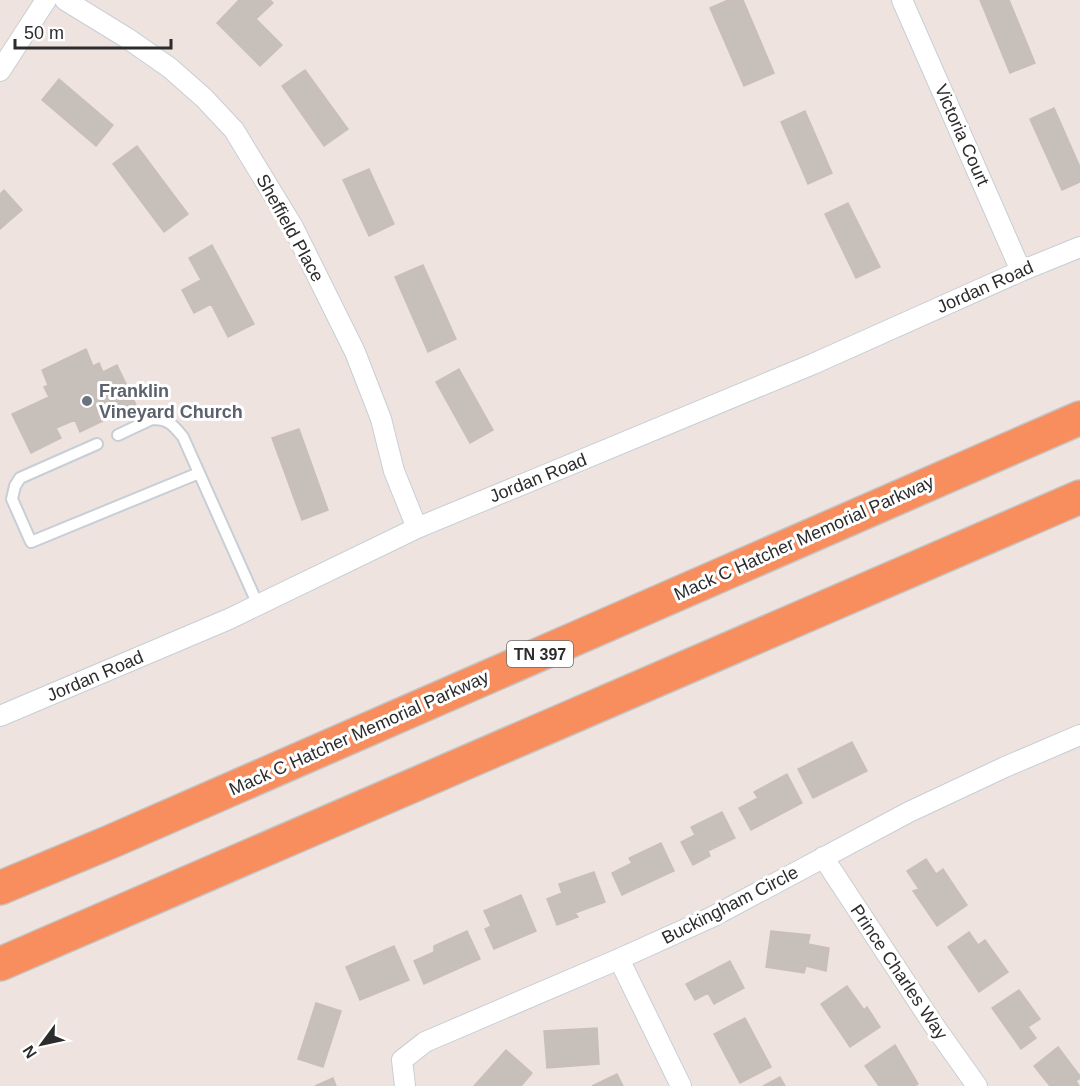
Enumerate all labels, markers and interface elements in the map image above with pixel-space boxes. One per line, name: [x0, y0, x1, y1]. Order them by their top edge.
scale bar: [15, 12, 171, 50]
text: 50 m: [24, 23, 64, 43]
street label: Victoria Court: [931, 81, 993, 189]
street label: Sheffield Place: [252, 171, 328, 285]
street label: Jordan Road: [934, 257, 1036, 317]
place label: Franklin Vineyard Church: [99, 381, 243, 422]
marker: Franklin Vineyard Church: [80, 394, 94, 408]
street label: Jordan Road: [486, 449, 590, 507]
street label: Mack C Hatcher Memorial Parkway: [671, 471, 937, 605]
road number: TN 397: [507, 641, 573, 667]
street label: Jordan Road: [44, 647, 146, 705]
street label: Mack C Hatcher Memorial Parkway: [226, 666, 492, 800]
street label: Buckingham Circle: [659, 862, 801, 948]
street label: Prince Charles Way: [846, 901, 952, 1043]
north arrow: [12, 1014, 72, 1074]
text: N: [20, 1042, 40, 1061]

